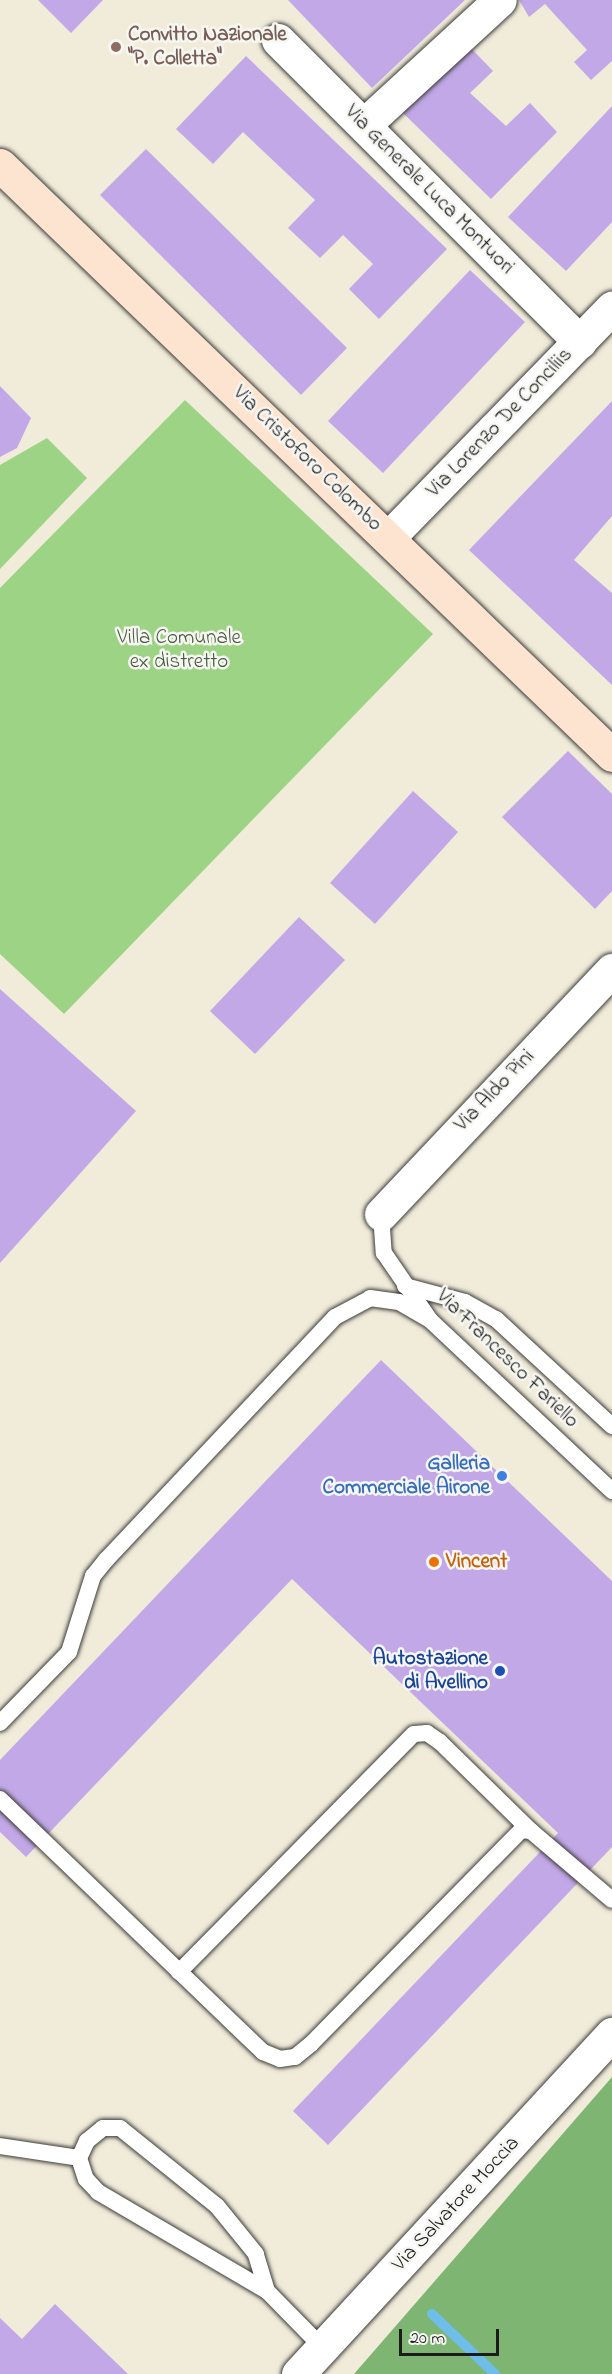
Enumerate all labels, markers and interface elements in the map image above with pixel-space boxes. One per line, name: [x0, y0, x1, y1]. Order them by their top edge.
place label: Convitto Nazionale "P. Colletta": [128, 22, 287, 72]
marker: Convitto Nazionale "P. Colletta": [109, 40, 123, 54]
street label: Via Generale Luca Montuori: [339, 100, 519, 280]
street label: Via Lorenzo De Conciliis: [422, 343, 578, 503]
street label: Via Cristoforo Colombo: [227, 381, 387, 537]
park label: Villa Comunale ex distretto: [117, 625, 241, 675]
street label: Via Aldo Pini: [450, 1045, 540, 1137]
street label: Via Francesco Fariello: [430, 1284, 584, 1434]
place label: Galleria Commerciale Airone: [323, 1451, 490, 1501]
marker: Galleria Commerciale Airone: [495, 1469, 509, 1483]
place label: Vincent: [446, 1549, 507, 1575]
marker: Vincent: [427, 1555, 441, 1569]
place label: Autostazione di Avellino: [373, 1646, 488, 1696]
marker: Autostazione di Avellino: [493, 1664, 507, 1678]
street label: Via Salvatore Moccia: [387, 2131, 525, 2277]
scale bar: [402, 2317, 502, 2355]
text: 20 m: [410, 2326, 445, 2352]

